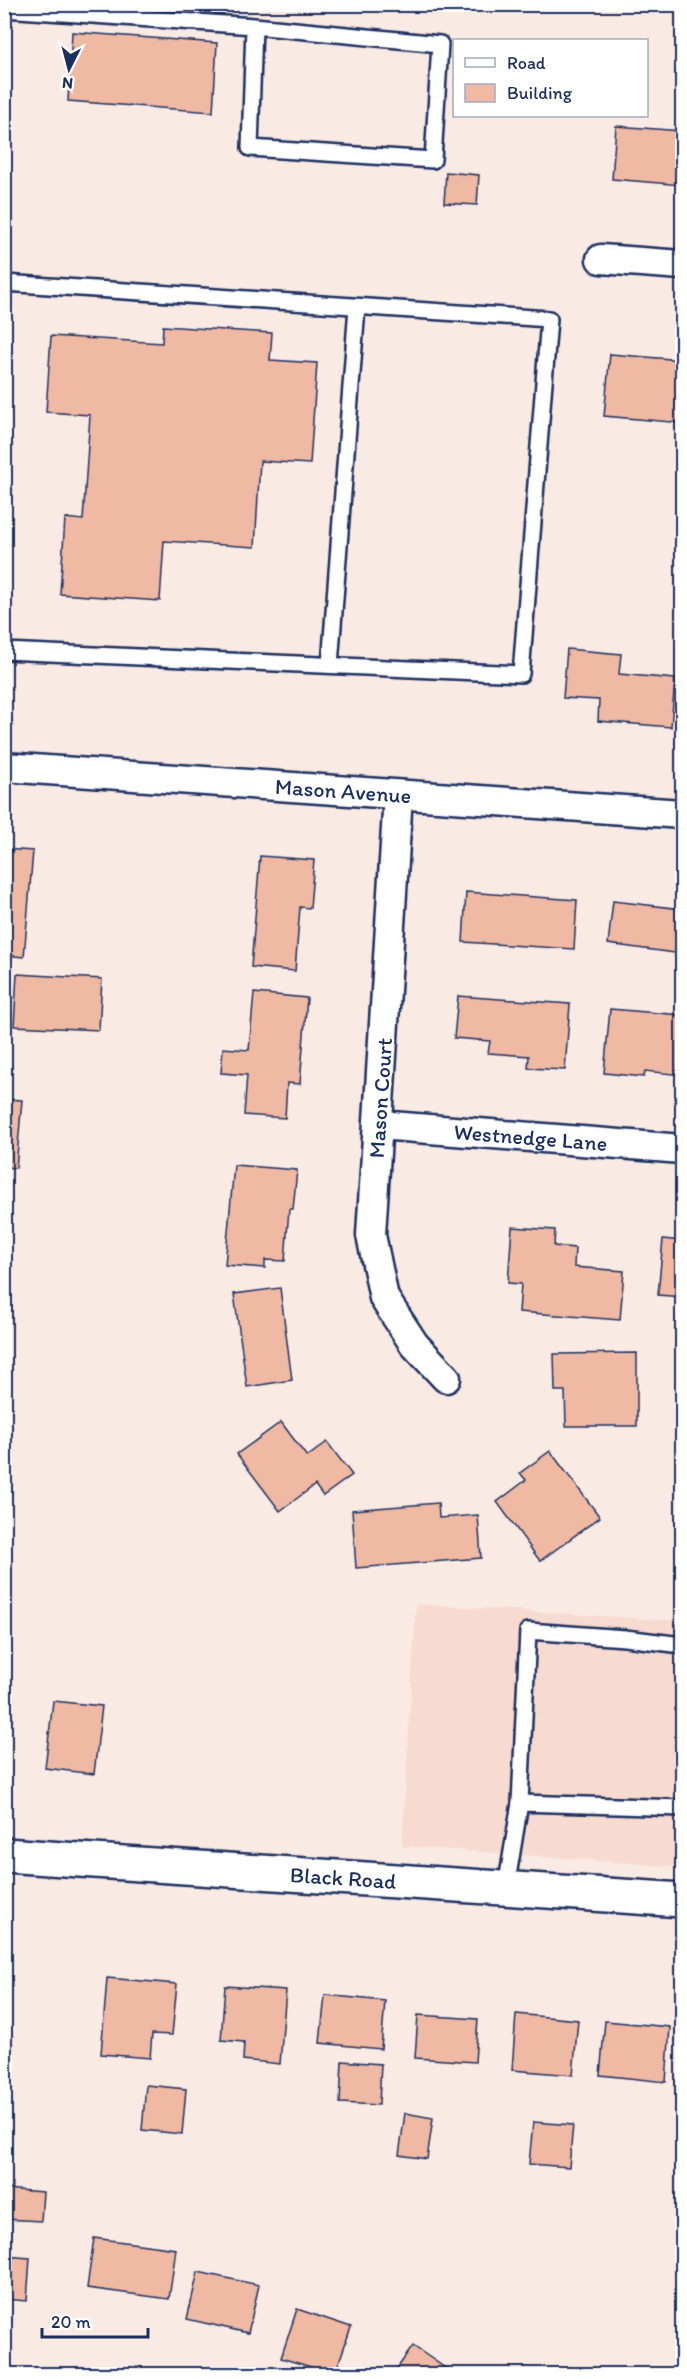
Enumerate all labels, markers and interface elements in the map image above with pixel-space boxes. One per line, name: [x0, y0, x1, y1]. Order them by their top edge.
north arrow: [39, 39, 99, 99]
legend: [453, 39, 648, 117]
text: Road: [507, 52, 546, 74]
text: N: [61, 73, 74, 93]
text: Building: [507, 82, 573, 104]
street label: Mason Avenue: [274, 773, 412, 809]
street label: Mason Court: [363, 1037, 398, 1159]
street label: Westnedge Lane: [453, 1118, 608, 1157]
street label: Black Road: [289, 1861, 397, 1895]
scale bar: [42, 2301, 148, 2339]
text: 20 m: [51, 2311, 91, 2333]

